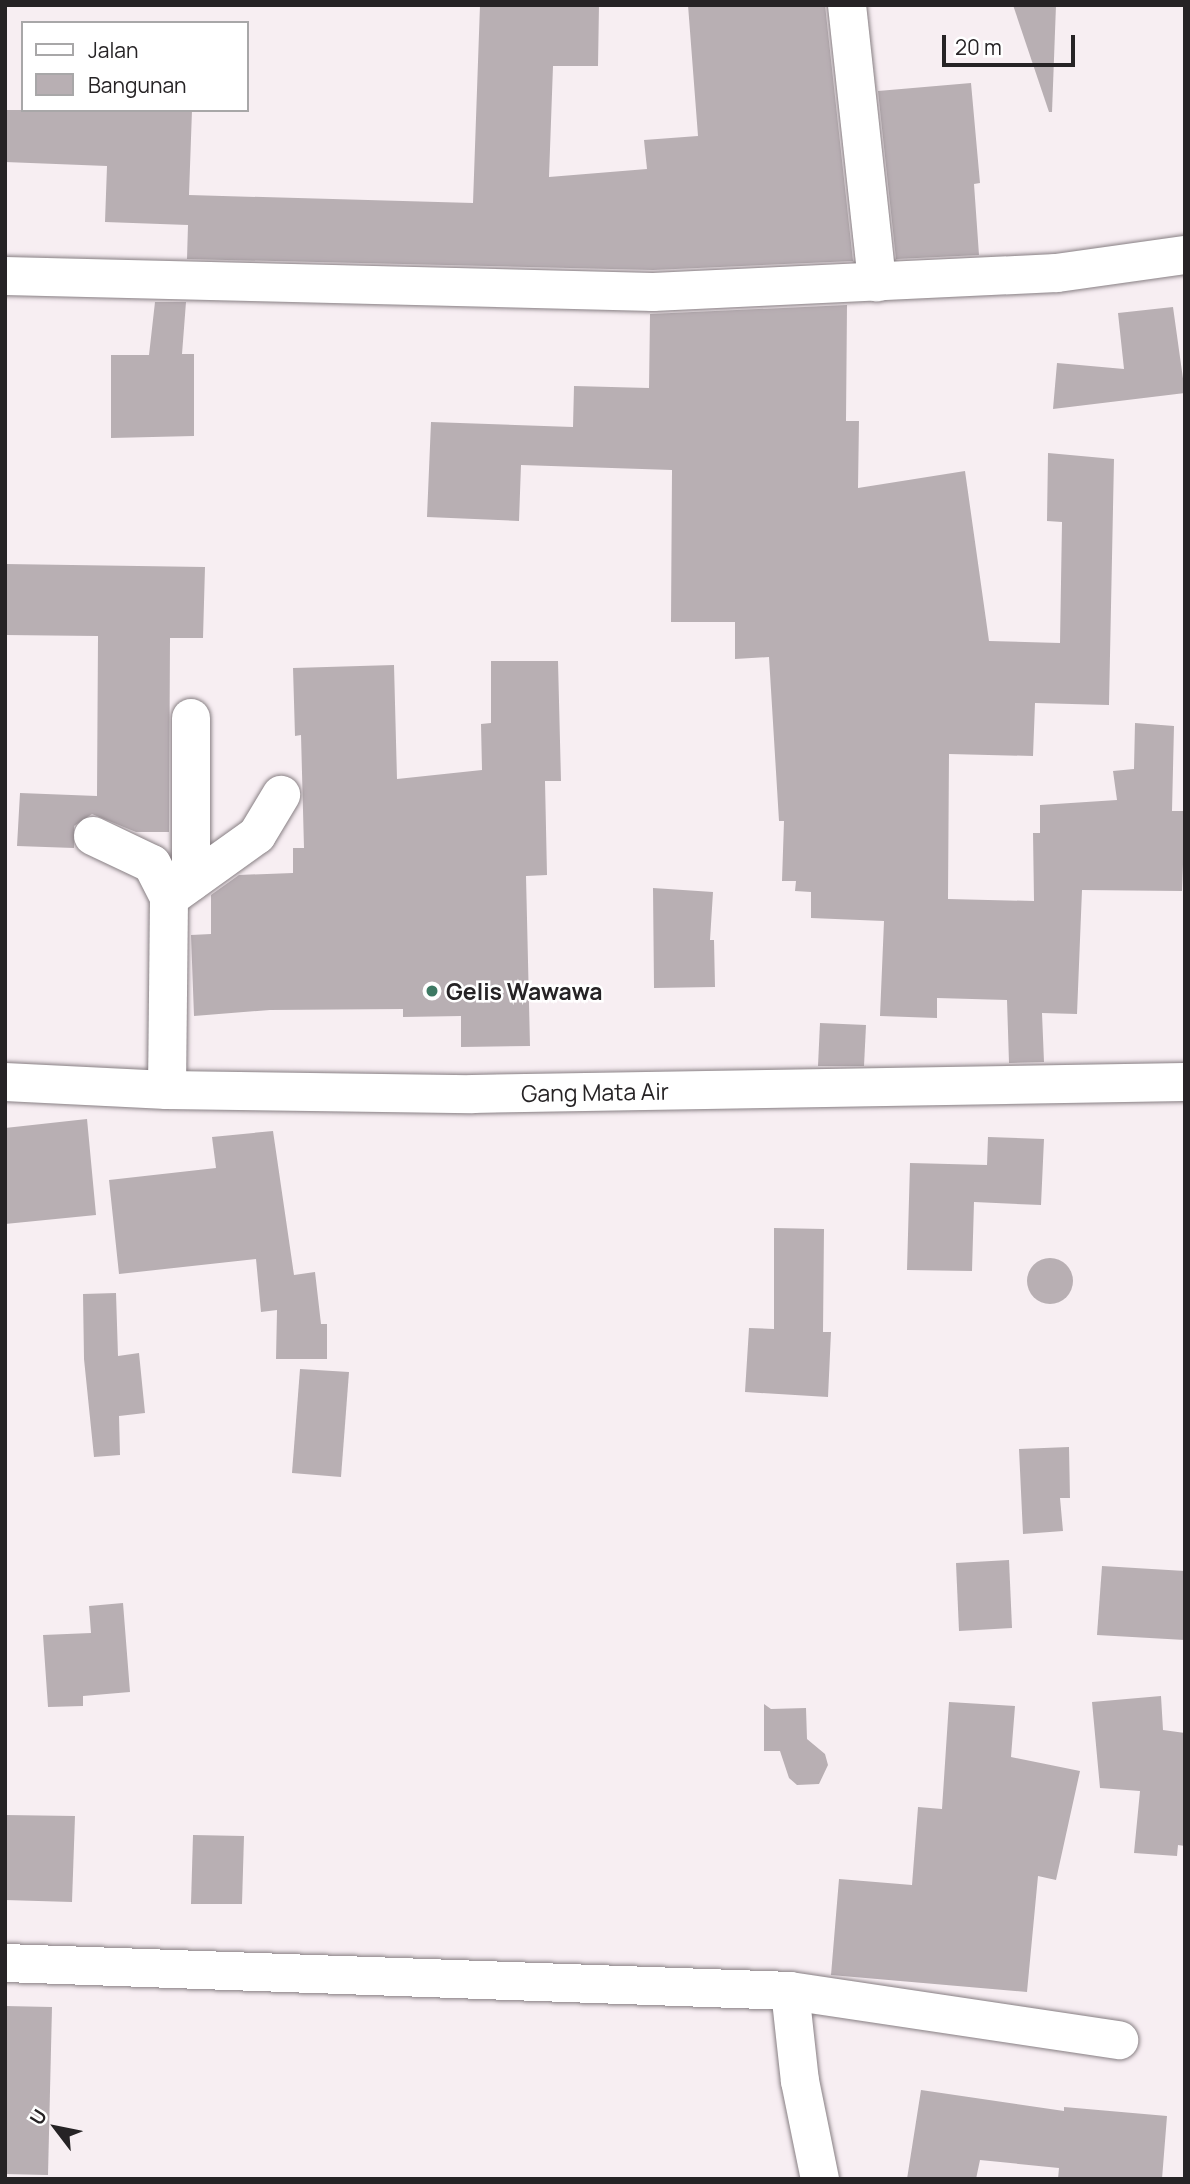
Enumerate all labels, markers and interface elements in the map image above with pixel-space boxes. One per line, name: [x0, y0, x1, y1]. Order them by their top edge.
legend: [21, 21, 248, 112]
scale bar: [945, 21, 1078, 65]
text: 20 m: [955, 33, 1002, 61]
text: Jalan: [88, 36, 138, 64]
text: Bangunan: [88, 71, 187, 99]
place label: Gelis Wawawa: [446, 977, 602, 1005]
marker: Gelis Wawawa: [424, 983, 440, 999]
street label: Gang Mata Air: [521, 1077, 669, 1107]
north arrow: [21, 2093, 91, 2163]
text: U: [24, 2104, 53, 2130]

